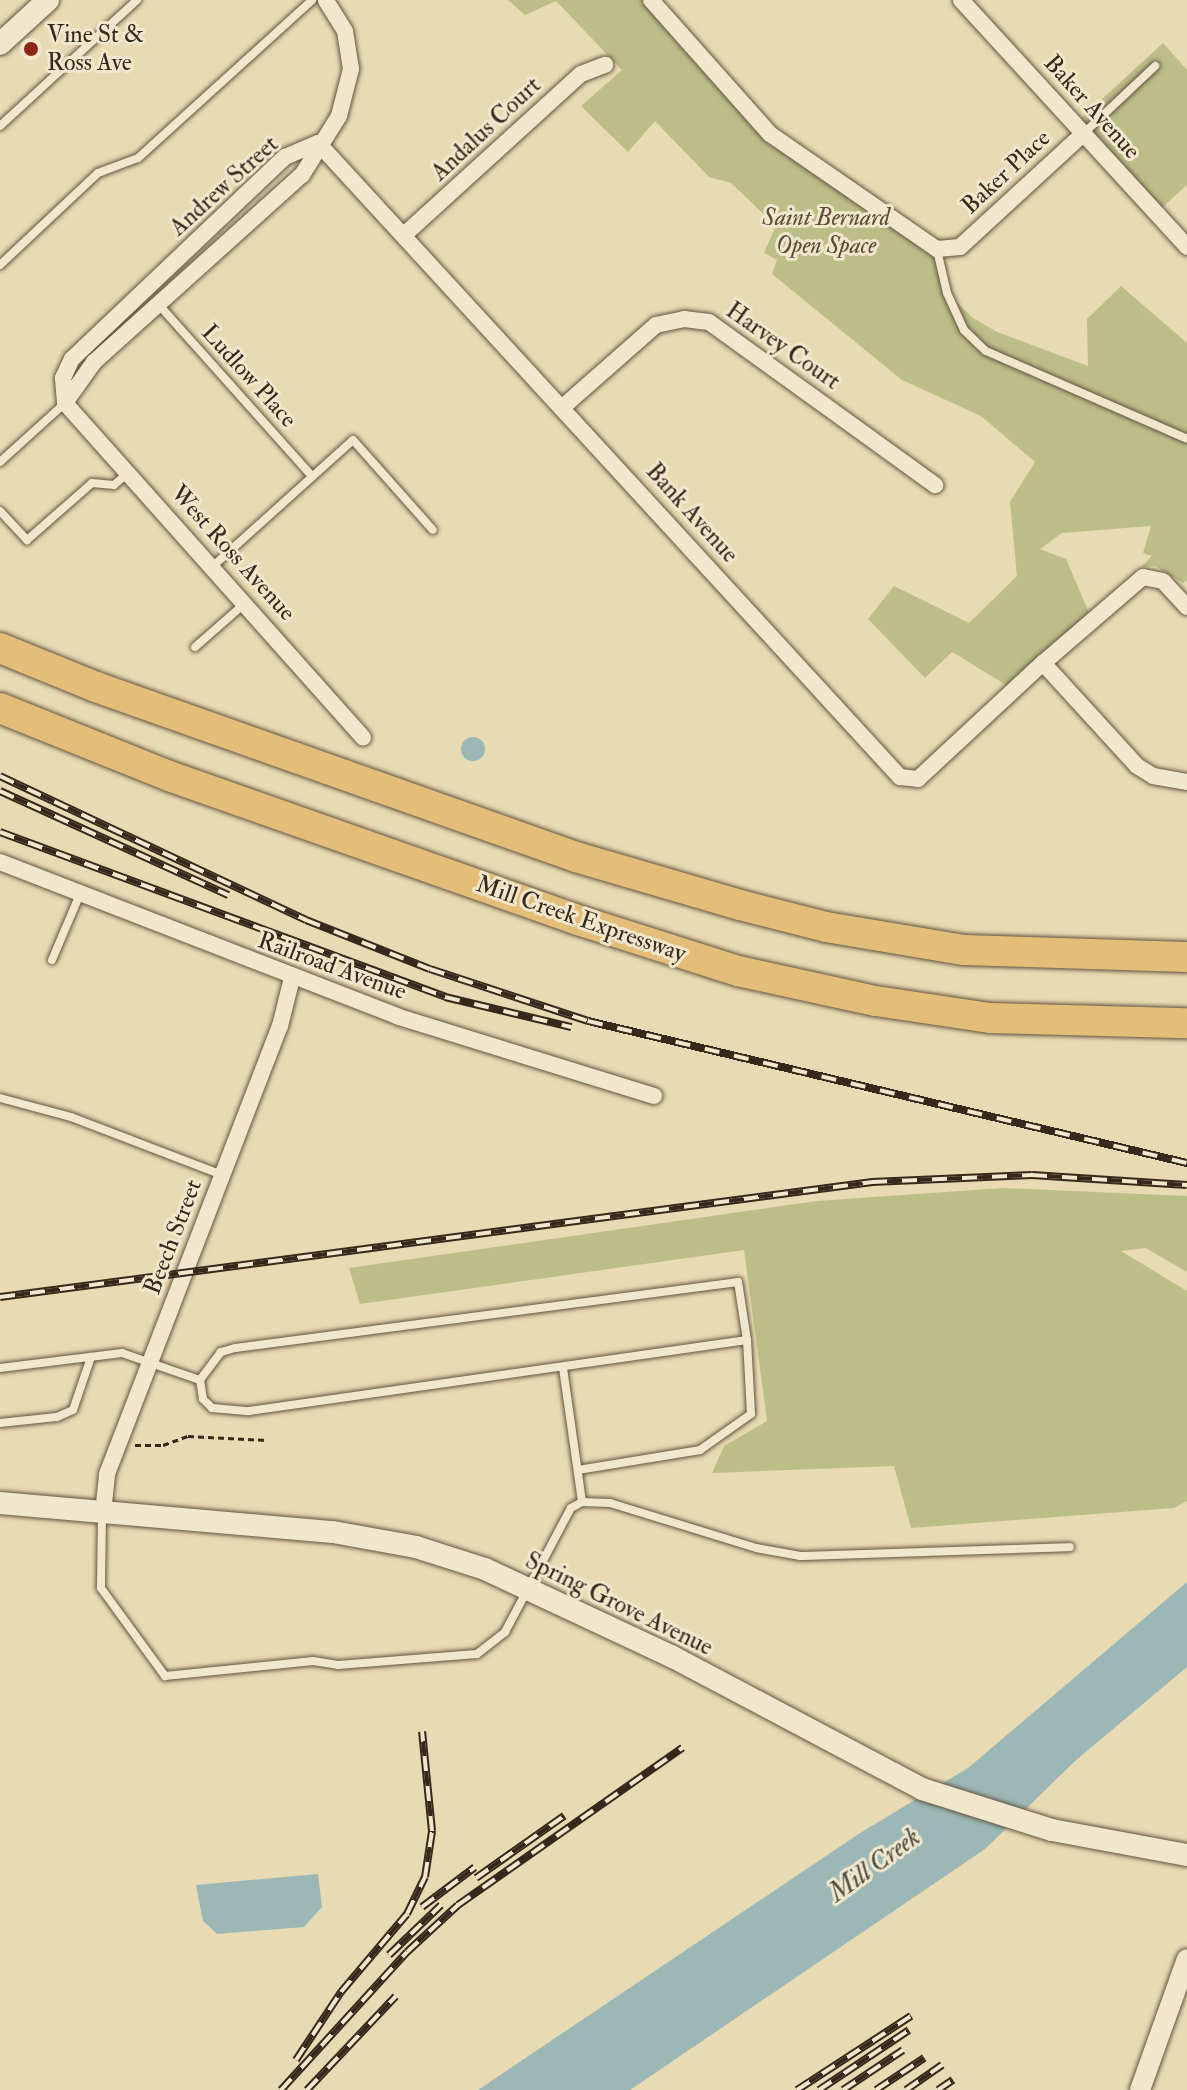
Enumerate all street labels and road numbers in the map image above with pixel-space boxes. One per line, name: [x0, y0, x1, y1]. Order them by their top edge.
street label: Baker Avenue: [1038, 49, 1146, 165]
street label: Andalus Court: [425, 71, 547, 187]
street label: Baker Place: [956, 124, 1056, 220]
street label: Andrew Street: [164, 130, 284, 242]
street label: Harvey Court: [720, 296, 846, 396]
street label: Ludlow Place: [195, 319, 303, 433]
street label: Bank Avenue: [640, 457, 744, 569]
street label: West Ross Avenue: [164, 479, 302, 627]
street label: Mill Creek Expressway: [472, 870, 690, 968]
street label: Railroad Avenue: [254, 926, 410, 1006]
street label: Beech Street: [138, 1175, 208, 1299]
street label: Spring Grove Avenue: [521, 1546, 717, 1662]

